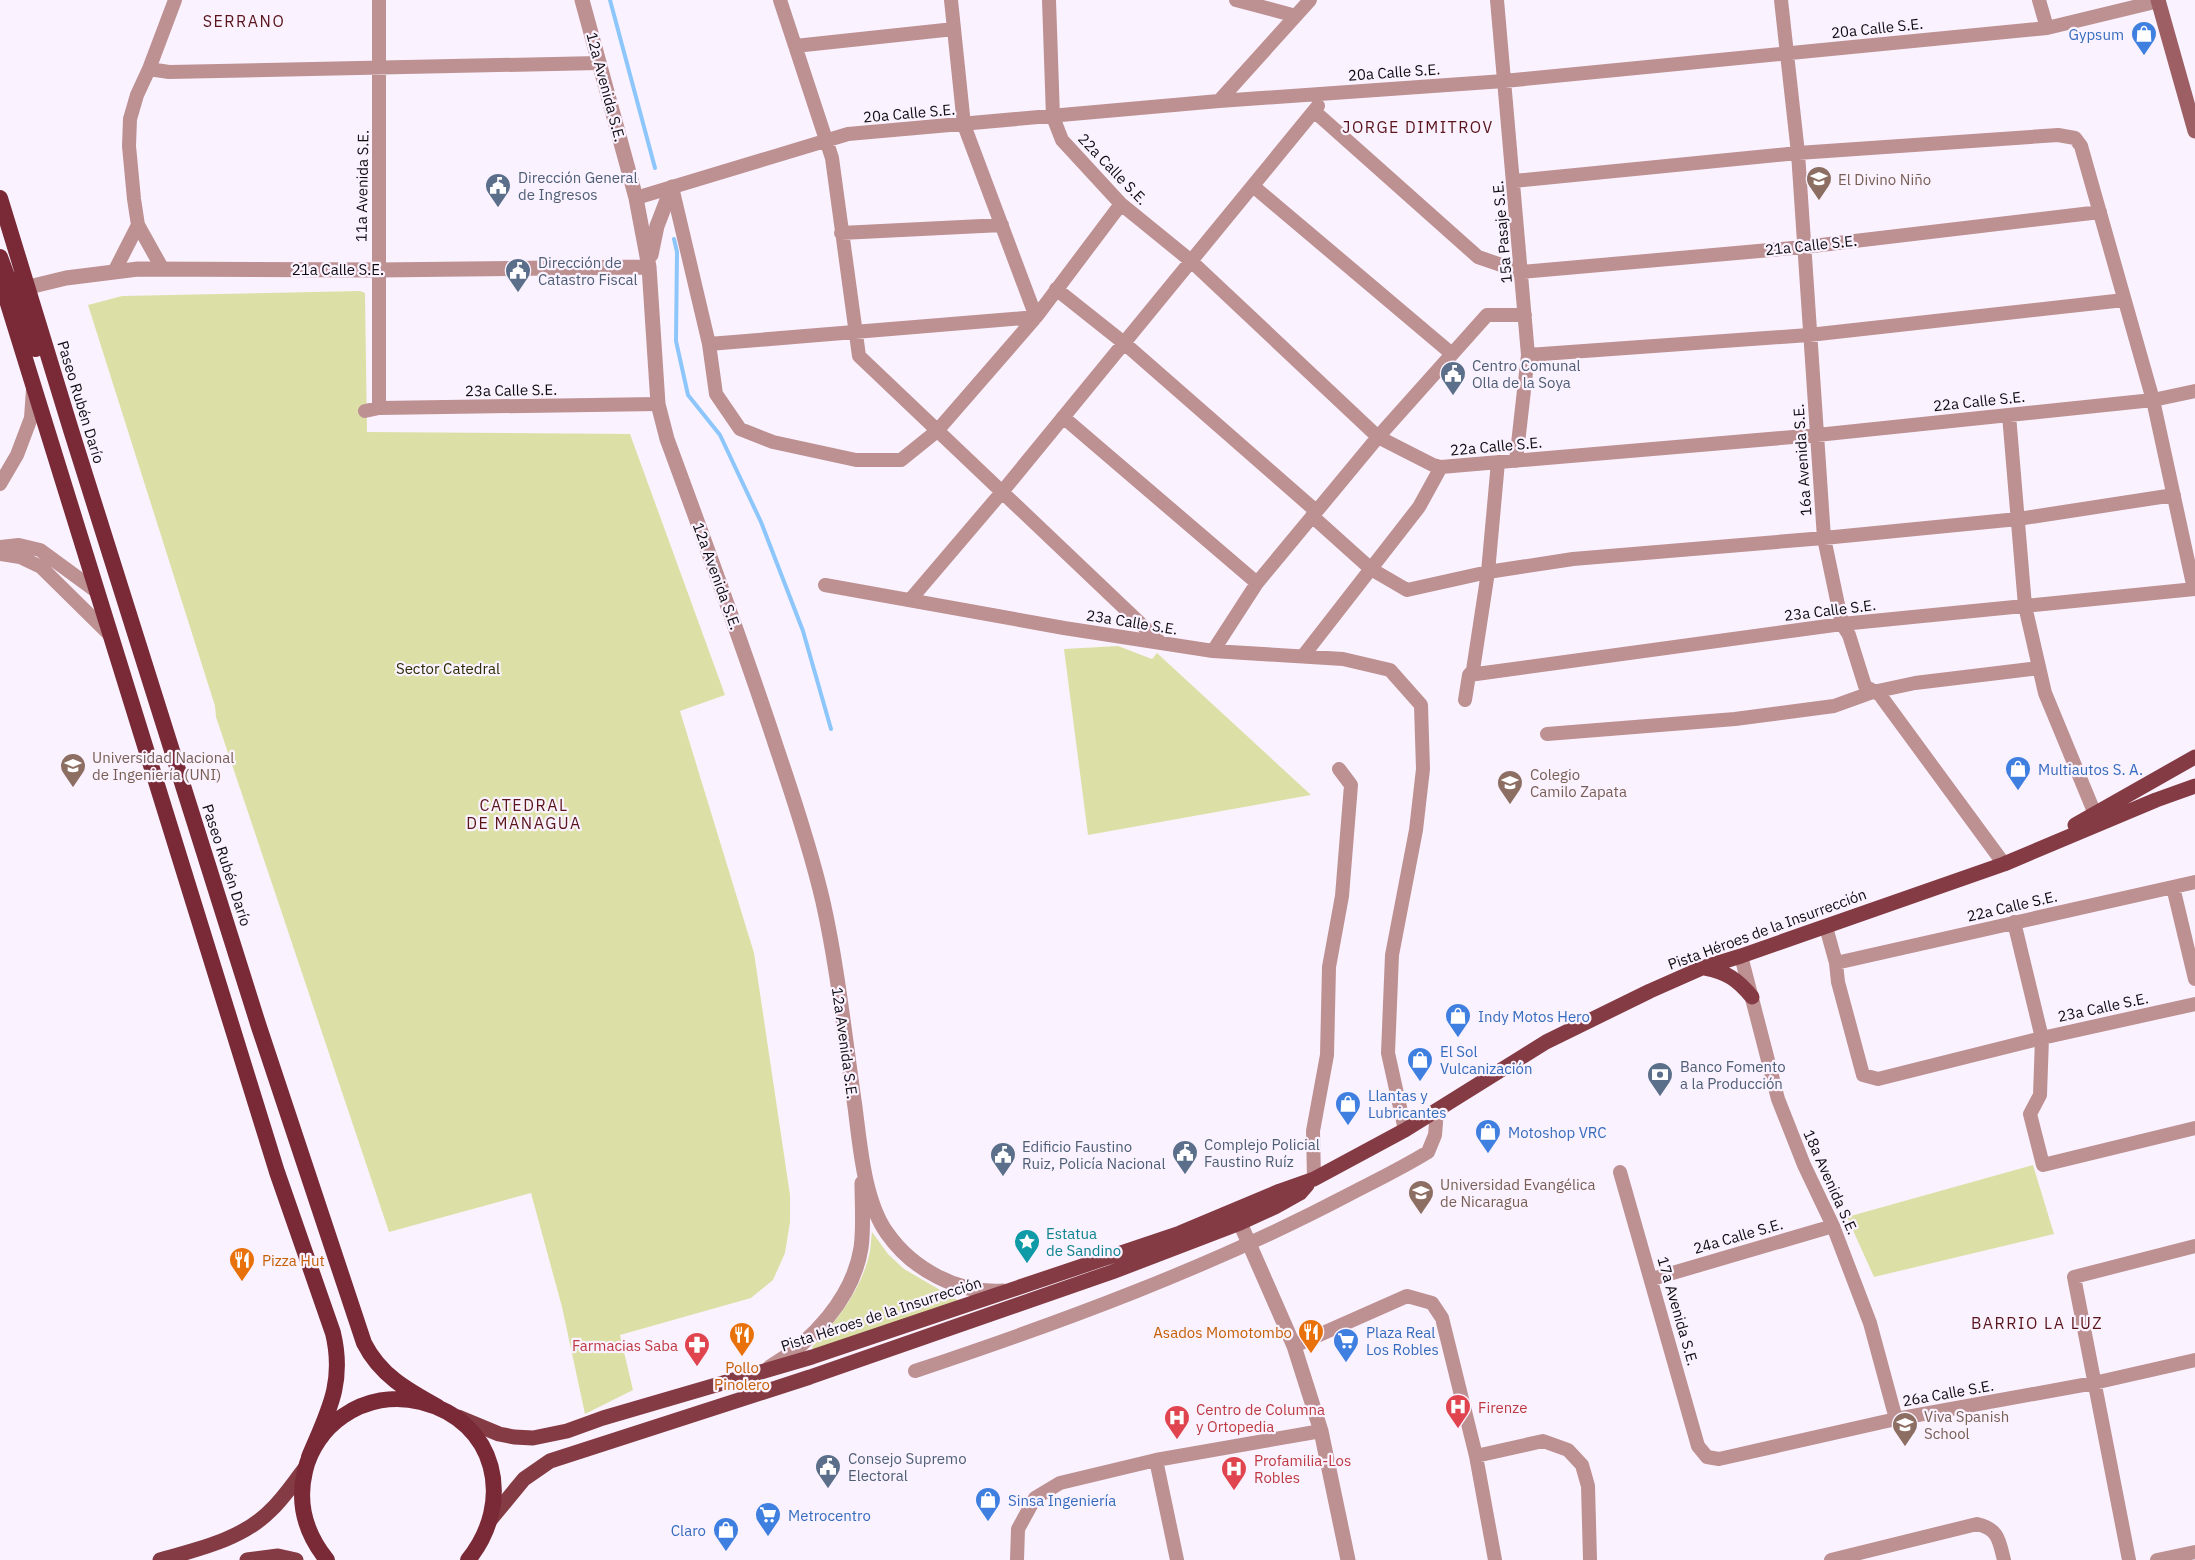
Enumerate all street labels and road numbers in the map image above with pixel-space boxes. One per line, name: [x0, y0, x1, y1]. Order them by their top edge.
street label: 20a Calle S.E.: [1830, 14, 1924, 42]
street label: 12a Avenida S.E.: [582, 30, 630, 144]
street label: 20a Calle S.E.: [1347, 59, 1441, 85]
street label: 20a Calle S.E.: [862, 100, 956, 126]
street label: 22a Calle S.E.: [1074, 129, 1152, 209]
street label: 11a Avenida S.E.: [352, 130, 372, 242]
street label: 15a Pasaje S.E.: [1488, 180, 1516, 284]
street label: 21a Calle S.E.: [1764, 231, 1858, 259]
street label: 21a Calle S.E.: [292, 260, 384, 279]
street label: Paseo Rubén Darío: [53, 338, 109, 466]
street label: 23a Calle S.E.: [465, 380, 557, 400]
street label: 22a Calle S.E.: [1932, 387, 2026, 415]
street label: 16a Avenida S.E.: [1789, 403, 1815, 517]
street label: 22a Calle S.E.: [1449, 433, 1543, 459]
street label: 12a Avenida S.E.: [689, 520, 745, 632]
street label: 23a Calle S.E.: [1783, 595, 1877, 625]
street label: 23a Calle S.E.: [1085, 605, 1179, 639]
street label: Paseo Rubén Darío: [198, 802, 256, 928]
street label: Pista Héroes de la Insurrección: [1665, 884, 1869, 974]
street label: 22a Calle S.E.: [1965, 886, 2059, 926]
street label: 12a Avenida S.E.: [828, 986, 862, 1100]
street label: 23a Calle S.E.: [2056, 988, 2150, 1026]
street label: 18a Avenida S.E.: [1799, 1127, 1863, 1237]
street label: 24a Calle S.E.: [1691, 1214, 1785, 1258]
street label: 17a Avenida S.E.: [1653, 1254, 1703, 1368]
street label: Pista Héroes de la Insurrección: [778, 1273, 984, 1355]
street label: 26a Calle S.E.: [1901, 1376, 1995, 1410]

